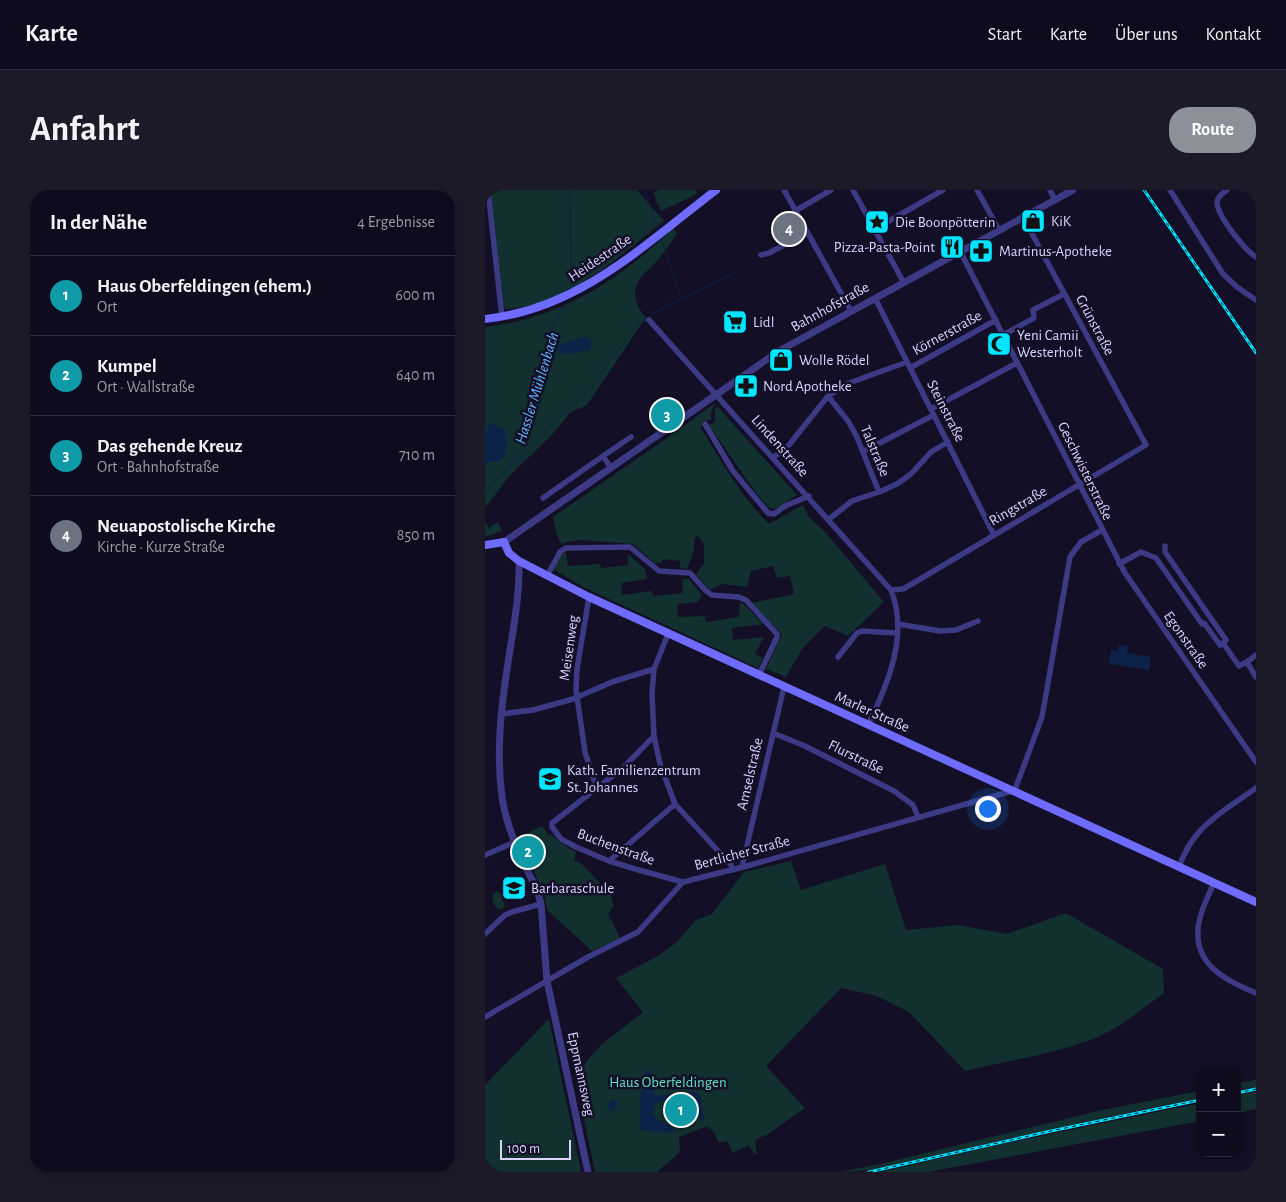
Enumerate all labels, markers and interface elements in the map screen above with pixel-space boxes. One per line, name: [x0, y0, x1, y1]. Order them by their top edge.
text: Karte: [25, 22, 78, 46]
text: Start: [988, 26, 1022, 44]
text: Karte: [1050, 26, 1087, 44]
text: Über uns: [1115, 26, 1178, 44]
text: Kontakt: [1206, 26, 1261, 44]
button: Route: [1169, 107, 1256, 153]
text: Anfahrt: [30, 112, 140, 147]
shop icon: KiK: [1020, 208, 1046, 234]
place icon: Die Boonpötterin: [864, 209, 890, 235]
pin: 4: [773, 210, 805, 248]
text: In der Nähe: [50, 212, 147, 233]
text: 4 Ergebnisse: [357, 214, 435, 230]
place label: KiK: [1051, 214, 1072, 229]
place label: Die Boonpötterin: [895, 215, 995, 230]
street label: Heidestraße: [566, 232, 634, 284]
restaurant icon: Pizza-Pasta-Point: [939, 234, 965, 260]
pharmacy icon: Martinus-Apotheke: [968, 238, 994, 264]
place label: Pizza-Pasta-Point: [834, 240, 935, 255]
place label: Martinus-Apotheke: [999, 244, 1112, 259]
text: Haus Oberfeldingen (ehem.): [97, 277, 312, 296]
street label: Bahnhofstraße: [788, 279, 872, 335]
text: 1: [63, 287, 69, 303]
text: 600 m: [395, 287, 435, 303]
street label: Grünstraße: [1073, 292, 1117, 358]
text: Ort: [97, 299, 117, 315]
street label: Körnerstraße: [910, 308, 984, 358]
supermarket icon: Lidl: [722, 309, 748, 335]
place label: Lidl: [753, 315, 774, 330]
place label: Yeni Camii Westerholt: [1017, 328, 1082, 360]
water label: Hassler Mühlenbach: [512, 330, 562, 446]
mosque icon: Yeni Camii Westerholt: [986, 331, 1012, 357]
shop icon: Wolle Rödel: [768, 347, 794, 373]
place label: Wolle Rödel: [799, 353, 869, 368]
text: Kumpel: [97, 357, 157, 376]
text: 2: [62, 367, 70, 383]
text: 640 m: [396, 367, 435, 383]
pharmacy icon: Nord Apotheke: [733, 373, 759, 399]
street label: Steinstraße: [924, 378, 968, 444]
text: Ort · Wallstraße: [97, 379, 195, 395]
place label: Nord Apotheke: [763, 379, 852, 394]
pin: 3: [651, 396, 683, 434]
street label: Lindenstraße: [749, 412, 811, 480]
street label: Geschwisterstraße: [1055, 420, 1115, 523]
street label: Talstraße: [858, 423, 893, 479]
text: Das gehende Kreuz: [97, 437, 243, 456]
text: 3: [63, 447, 69, 463]
text: 710 m: [399, 447, 435, 463]
text: Ort · Bahnhofstraße: [97, 459, 219, 475]
street label: Ringstraße: [986, 483, 1050, 529]
text: Neuapostolische Kirche: [97, 517, 276, 536]
text: 4: [62, 527, 70, 543]
text: 850 m: [397, 527, 435, 543]
text: Kirche · Kurze Straße: [97, 539, 225, 555]
street label: Egonstraße: [1161, 609, 1211, 671]
street label: Meisenweg: [557, 614, 581, 682]
street label: Marler Straße: [832, 689, 912, 735]
street label: Amselstraße: [734, 736, 766, 812]
street label: Flurstraße: [826, 737, 886, 777]
place label: Kath. Familienzentrum St. Johannes: [567, 763, 701, 795]
school or university icon: Kath. Familienzentrum St. Johannes: [537, 766, 563, 792]
your location: [975, 796, 1001, 822]
street label: Buchenstraße: [575, 826, 657, 868]
pin: 2: [512, 833, 544, 871]
street label: Bertlicher Straße: [693, 833, 792, 873]
school or university icon: Barbaraschule: [501, 875, 527, 901]
place label: Barbaraschule: [531, 881, 614, 896]
street label: Eppmannsweg: [565, 1030, 597, 1118]
map controls: [1196, 1067, 1241, 1157]
button: +: [1196, 1067, 1241, 1112]
park label: Haus Oberfeldingen: [609, 1075, 727, 1090]
pin: 1: [665, 1091, 697, 1129]
button: −: [1196, 1112, 1241, 1157]
scale bar: [500, 1137, 571, 1160]
text: 100 m: [507, 1142, 540, 1156]

